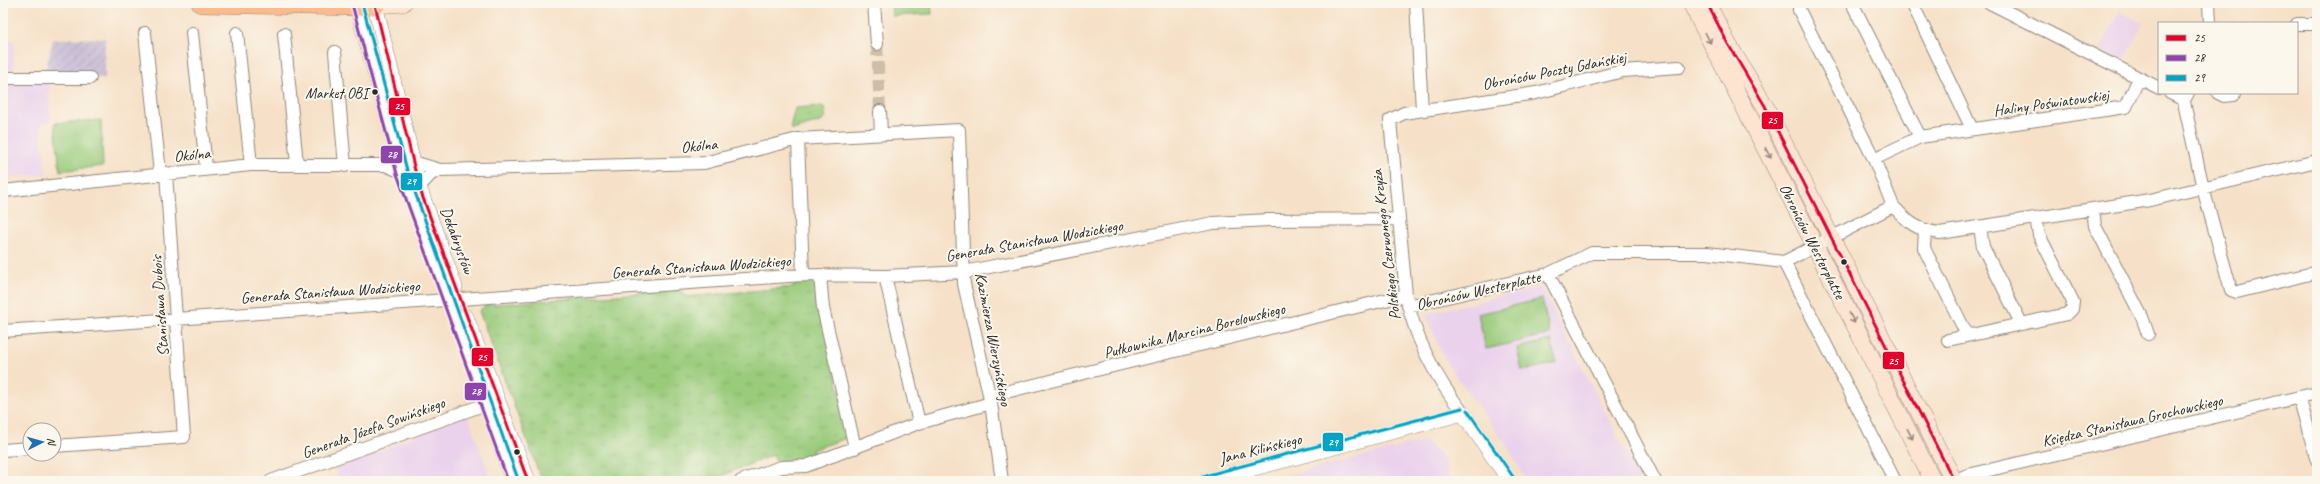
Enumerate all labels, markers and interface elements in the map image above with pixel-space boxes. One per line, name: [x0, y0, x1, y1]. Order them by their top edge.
legend: [2158, 22, 2298, 94]
text: 25: [2194, 30, 2205, 46]
one-way arrow: [1705, 31, 1713, 43]
street label: Obrońców Poczty Gdańskiej: [1481, 47, 1629, 95]
text: 28: [2194, 50, 2206, 66]
text: 29: [2194, 70, 2206, 86]
place label: Market OBI: [305, 84, 371, 103]
street label: Haliny Poświatowskiej: [1992, 85, 2112, 121]
marker: Market OBI: [370, 87, 380, 97]
line badge: 25: [388, 97, 411, 116]
text: 25: [394, 99, 405, 113]
line badge: 25: [1761, 111, 1784, 130]
text: 25: [1767, 113, 1778, 127]
street label: Okólna: [680, 134, 719, 158]
street label: Okólna: [173, 143, 212, 167]
line badge: 28: [380, 145, 403, 164]
text: 28: [387, 147, 399, 161]
one-way arrow: [1765, 147, 1772, 159]
street label: Polskiego Czerwonego Krzyża: [1367, 168, 1405, 321]
line badge: 29: [400, 172, 423, 191]
text: 29: [406, 174, 417, 188]
street label: Obrońców Westerplatte: [1774, 180, 1851, 304]
street label: Dekabrystów: [436, 204, 479, 278]
street label: Generała Stanisława Wodzickiego: [944, 215, 1125, 266]
street label: Generała Stanisława Wodzickiego: [611, 251, 792, 283]
street label: Stanisława Dubois: [146, 253, 174, 357]
unlabelled marker: [1839, 257, 1849, 267]
street label: Obrońców Westerplatte: [1414, 267, 1544, 315]
street label: Kazimierza Wierzyńskiego: [970, 271, 1016, 409]
street label: Generała Stanisława Wodzickiego: [240, 276, 421, 308]
street label: Pułkownika Marcina Borelowskiego: [1102, 298, 1288, 363]
one-way arrow: [1849, 312, 1856, 324]
line badge: 25: [471, 347, 494, 367]
text: 25: [477, 350, 488, 364]
line badge: 25: [1882, 351, 1905, 370]
text: 25: [1888, 354, 1899, 368]
line badge: 28: [464, 382, 487, 401]
text: 28: [471, 384, 483, 398]
street label: Księdza Stanisława Grochowskiego: [2040, 390, 2226, 451]
street label: Generała Józefa Sowińskiego: [299, 392, 449, 463]
north arrow: [22, 422, 62, 462]
one-way arrow: [1907, 428, 1914, 440]
street label: Jana Kilińskiego: [1216, 429, 1305, 469]
line badge: 29: [1322, 432, 1344, 452]
text: 29: [1328, 435, 1339, 449]
text: N: [45, 437, 59, 447]
unlabelled marker: [512, 447, 522, 457]

